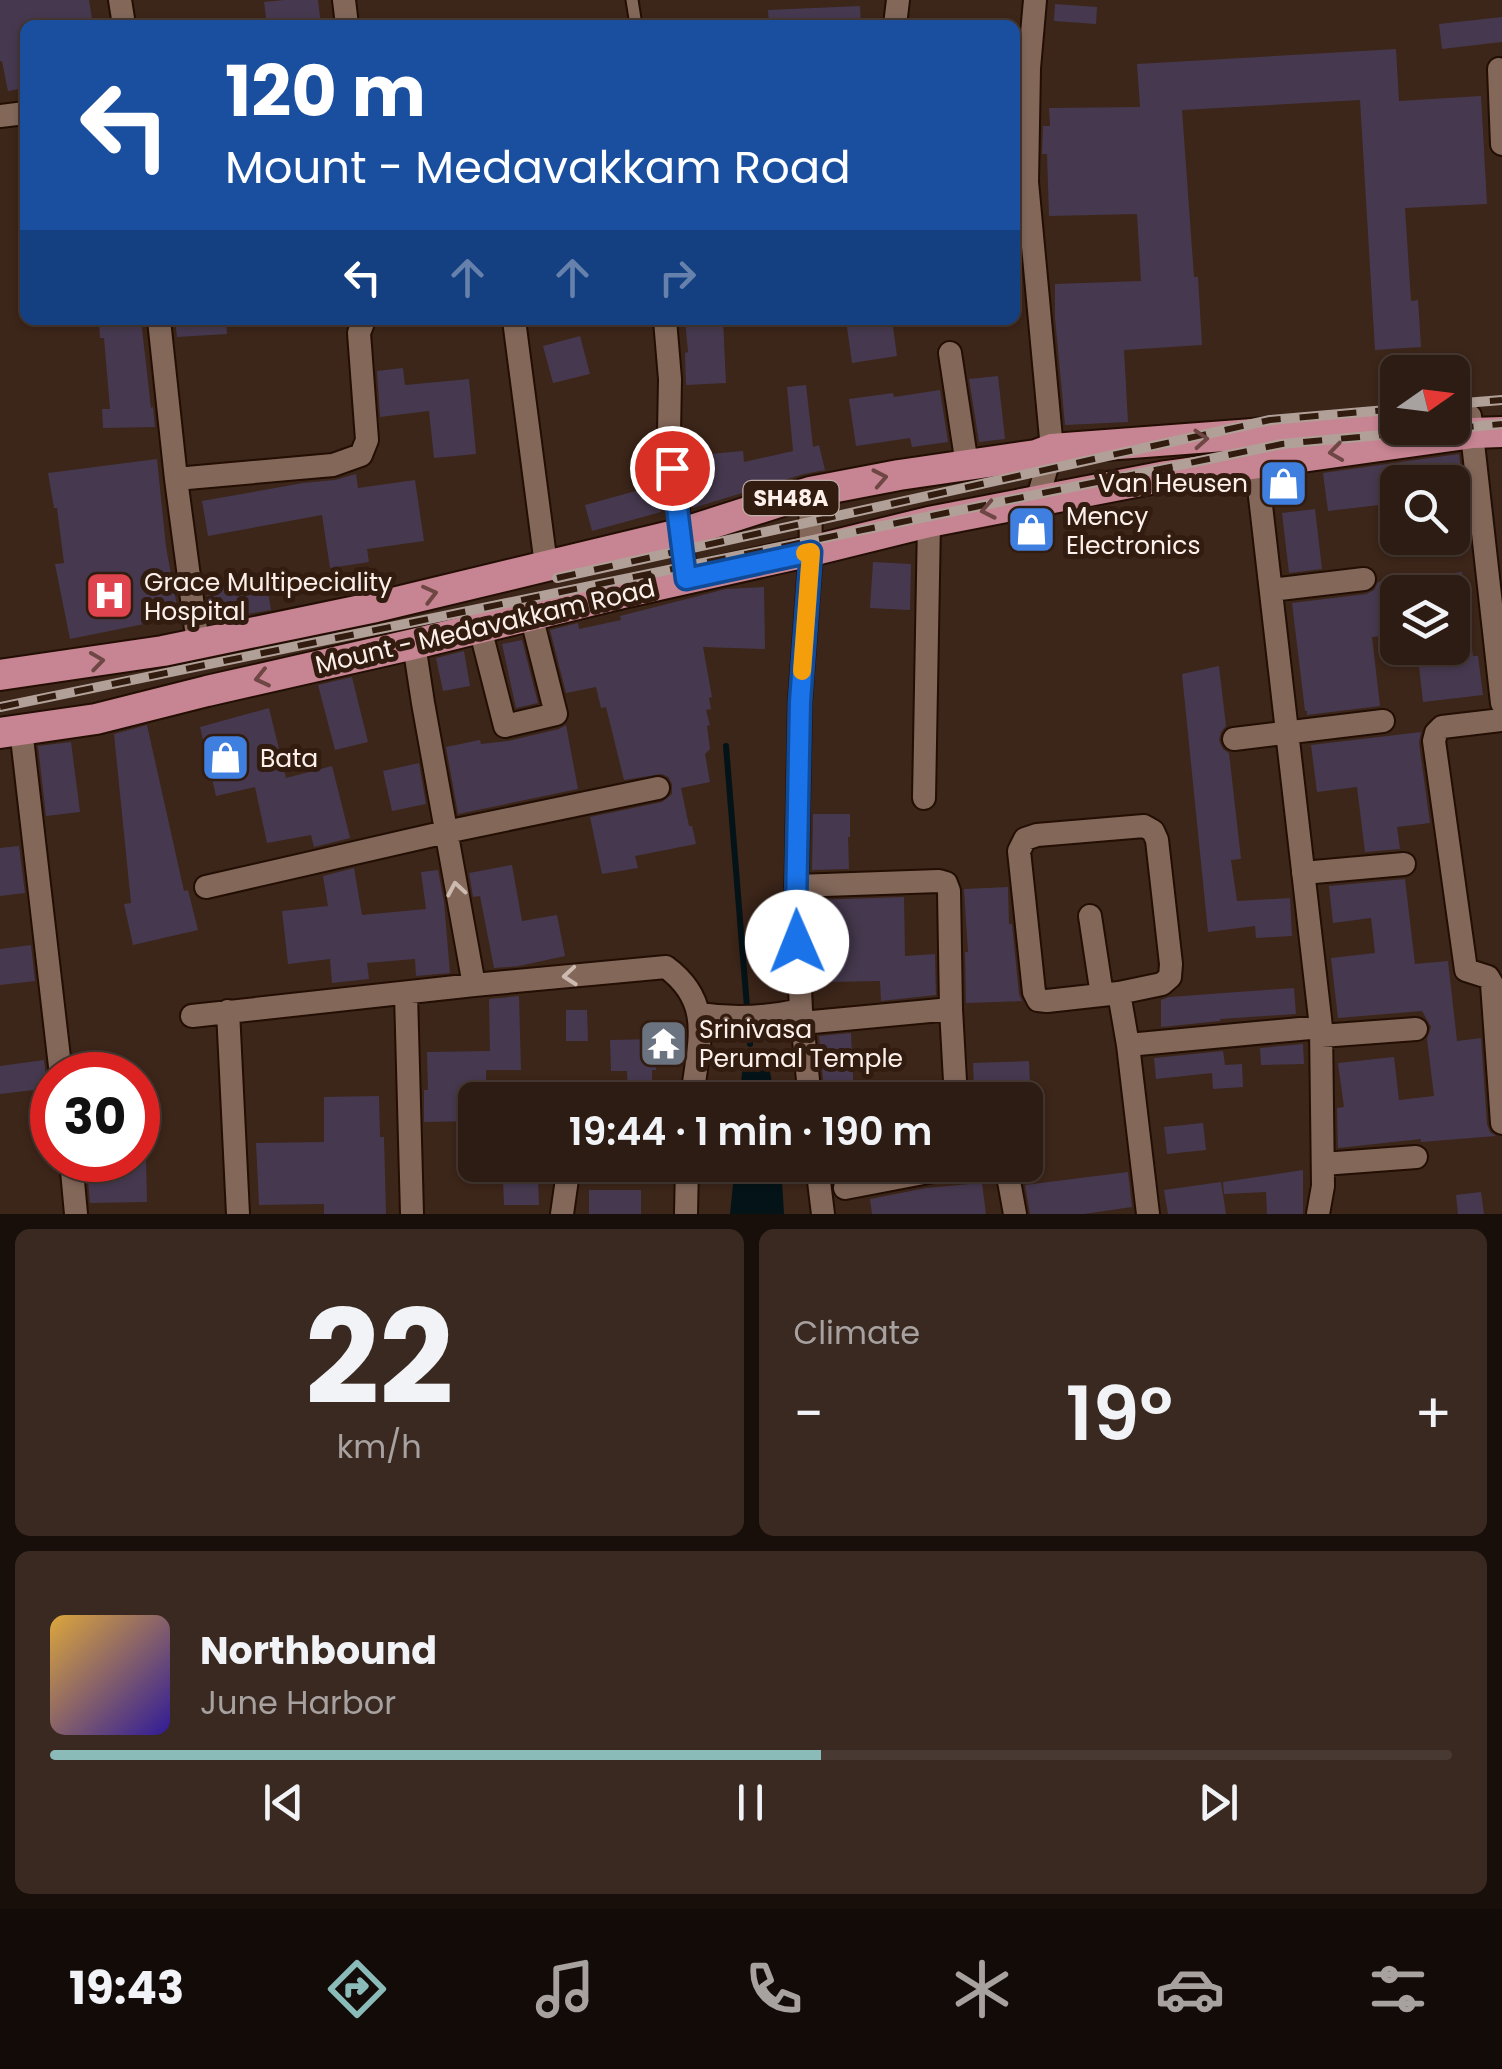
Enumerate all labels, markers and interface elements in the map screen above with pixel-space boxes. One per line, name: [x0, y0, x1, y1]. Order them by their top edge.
text: 120 m: [225, 42, 426, 141]
icon: left: [60, 60, 190, 190]
text: Mount - Medavakkam Road: [225, 136, 851, 199]
icon: left: [335, 250, 390, 305]
icon: ahead: [440, 250, 495, 305]
icon: ahead: [545, 250, 600, 305]
icon: right: [650, 250, 705, 305]
north arrow: [1380, 355, 1470, 445]
map controls: [1380, 355, 1470, 665]
pin: [630, 426, 715, 511]
one-way arrow: [1194, 429, 1210, 450]
one-way arrow: [1327, 440, 1344, 461]
icon: arrive: [645, 441, 700, 496]
shop icon: Van Heusen: [1257, 457, 1309, 509]
button: search: [1380, 465, 1470, 555]
place label: Van Heusen: [1098, 466, 1248, 501]
one-way arrow: [871, 469, 888, 490]
road number: SH48A: [744, 481, 838, 515]
one-way arrow: [980, 499, 997, 520]
place label: Mency Electronics: [1066, 499, 1200, 563]
shop icon: Mency Electronics: [1005, 504, 1057, 556]
place label: Grace Multipeciality Hospital: [144, 565, 392, 629]
hospital icon: Grace Multipeciality Hospital: [83, 570, 135, 622]
street label: Mount - Medavakkam Road: [312, 570, 658, 683]
button: layers: [1380, 575, 1470, 665]
one-way arrow: [421, 585, 438, 606]
one-way arrow: [88, 652, 105, 673]
one-way arrow: [254, 667, 271, 688]
shop icon: Bata: [199, 732, 251, 784]
place label: Bata: [260, 741, 318, 776]
one-way arrow: [447, 881, 468, 898]
position arrow: [745, 890, 849, 994]
one-way arrow: [562, 965, 578, 986]
place label: Srinivasa Perumal Temple: [699, 1012, 903, 1076]
temple icon: Srinivasa Perumal Temple: [638, 1017, 690, 1069]
speed limit sign: 30: [30, 1052, 160, 1182]
text: 19:44 · 1 min · 190 m: [569, 1105, 932, 1158]
text: 22: [305, 1266, 453, 1449]
text: Climate: [794, 1310, 920, 1355]
text: 19°: [1065, 1361, 1173, 1466]
text: −: [794, 1375, 824, 1452]
text: +: [1414, 1375, 1452, 1452]
text: km/h: [337, 1424, 422, 1469]
text: Northbound: [200, 1624, 437, 1677]
text: June Harbor: [200, 1680, 396, 1725]
icon: previous: [256, 1775, 311, 1830]
icon: pause: [723, 1775, 778, 1830]
icon: next: [1191, 1775, 1246, 1830]
icon: directions: [322, 1954, 392, 2024]
icon: music: [530, 1954, 600, 2024]
icon: phone: [739, 1954, 809, 2024]
icon: climate: [947, 1954, 1017, 2024]
icon: car: [1155, 1954, 1225, 2024]
icon: filters: [1363, 1954, 1433, 2024]
text: 19:43: [69, 1957, 184, 2020]

